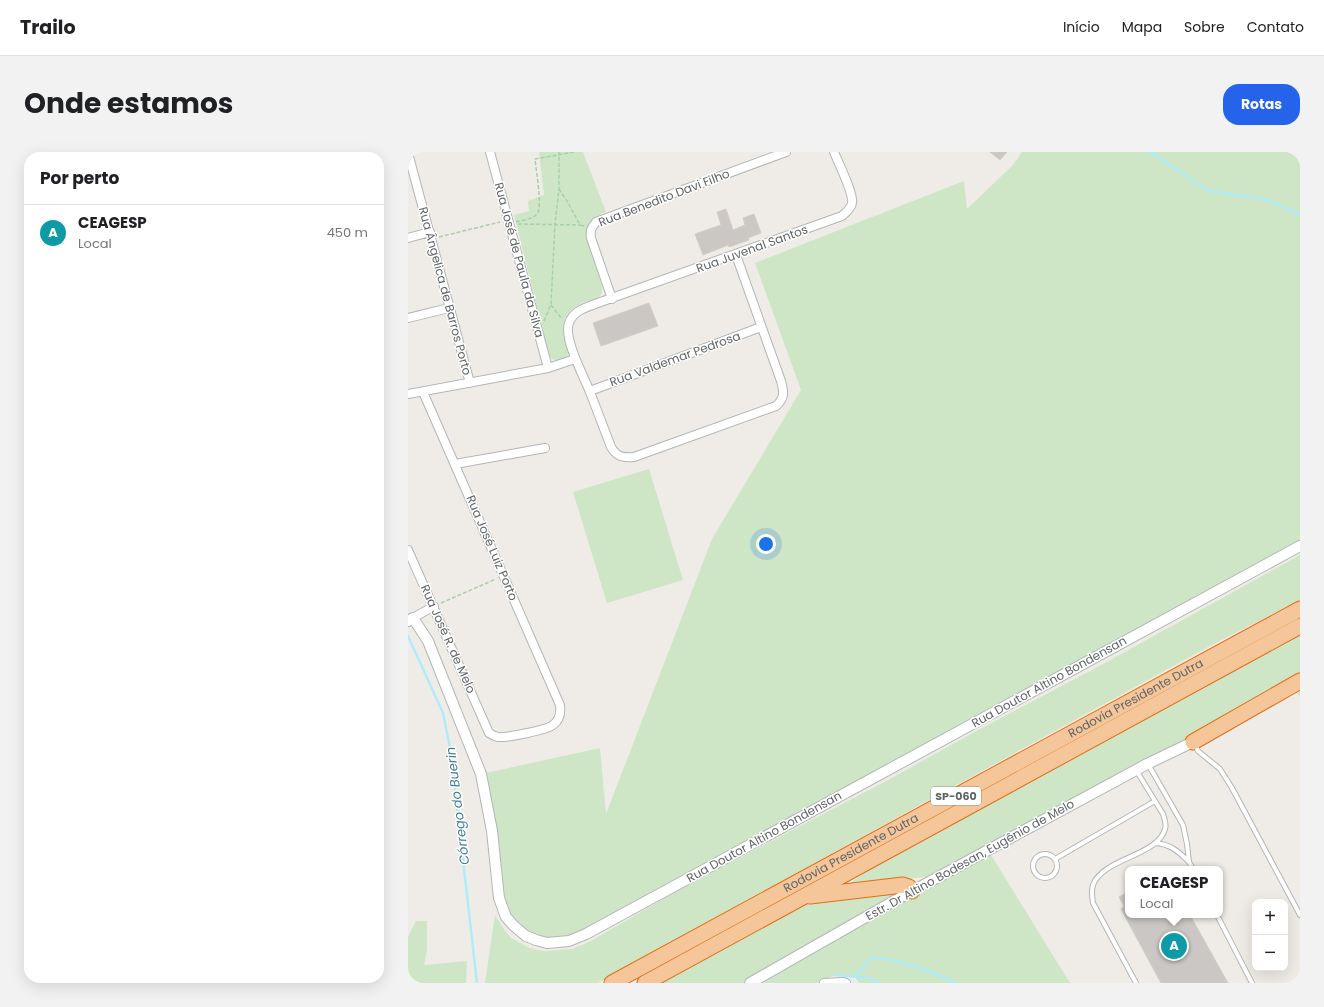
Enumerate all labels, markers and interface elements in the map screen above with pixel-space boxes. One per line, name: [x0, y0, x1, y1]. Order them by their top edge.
text: Trailo: [20, 14, 76, 41]
text: Início: [1063, 17, 1100, 37]
text: Mapa: [1122, 17, 1162, 37]
text: Sobre: [1184, 17, 1225, 37]
text: Contato: [1247, 17, 1304, 37]
text: Onde estamos: [24, 84, 233, 123]
button: Rotas: [1223, 84, 1300, 125]
street label: Rua Benedito Davi Filho: [596, 165, 732, 230]
text: Por perto: [40, 166, 119, 190]
street label: Rua José de Paula da Silva: [491, 180, 548, 339]
street label: Rua Ângelica de Barros Porto: [415, 205, 476, 377]
text: CEAGESP: [78, 212, 147, 233]
street label: Rua Juvenal Santos: [694, 220, 810, 277]
text: A: [48, 223, 58, 242]
text: 450 m: [327, 223, 368, 242]
text: Local: [78, 234, 112, 253]
street label: Rua Valdemar Pedrosa: [607, 327, 743, 390]
street label: Rua José Luiz Porto: [463, 493, 522, 603]
your location: [756, 534, 776, 554]
street label: Rua José R. de Melo: [417, 582, 480, 696]
street label: Rua Doutor Altino Bondensan: [968, 632, 1129, 731]
street label: Rodovia Presidente Dutra: [1065, 654, 1206, 742]
water label: Córrego do Buerin: [441, 746, 474, 866]
street label: Rua Doutor Altino Bondensan: [683, 787, 844, 886]
road number: SP-060: [931, 787, 981, 805]
street label: Estr. Dr Altino Bodesan, Eugênio de Melo: [862, 795, 1078, 924]
street label: Rodovia Presidente Dutra: [780, 809, 921, 896]
popup: [1125, 866, 1223, 918]
text: CEAGESP: [1140, 872, 1208, 893]
text: Local: [1140, 894, 1173, 913]
map controls: [1252, 899, 1288, 971]
button: +: [1252, 899, 1288, 935]
pin: A: [1161, 931, 1187, 961]
button: −: [1252, 935, 1288, 971]

